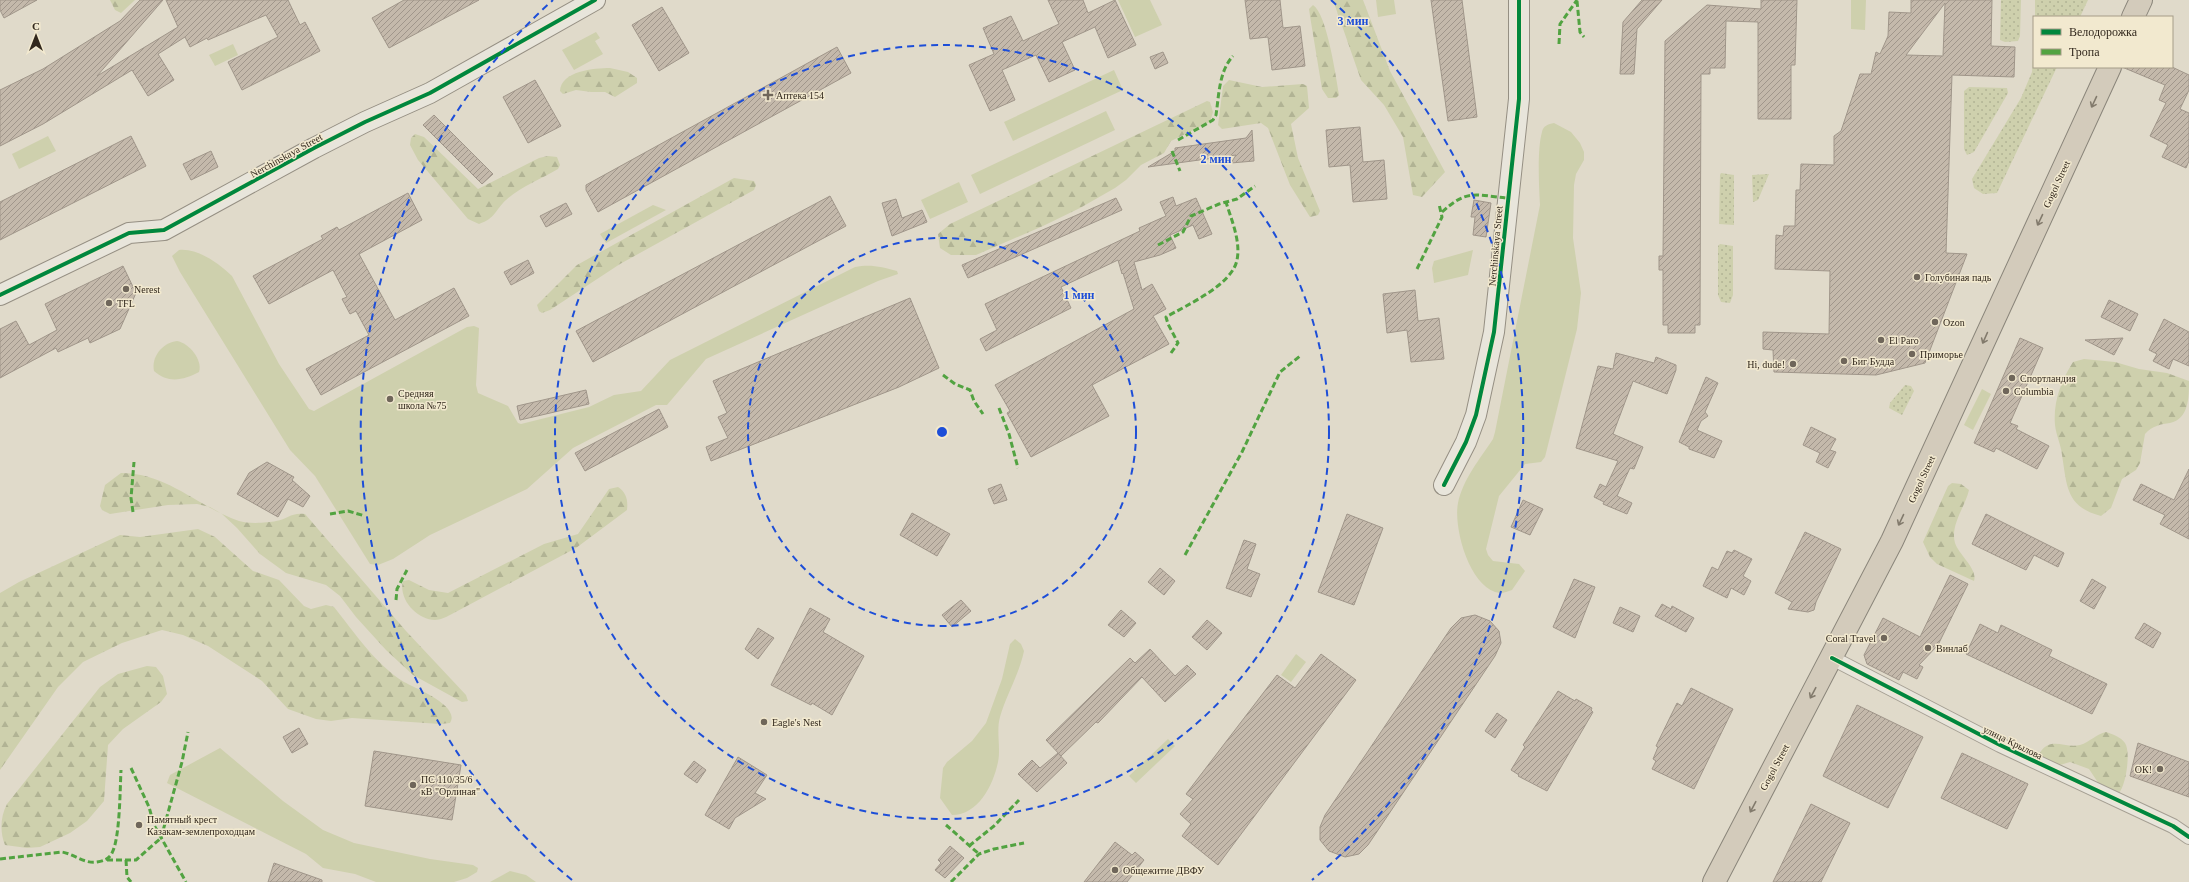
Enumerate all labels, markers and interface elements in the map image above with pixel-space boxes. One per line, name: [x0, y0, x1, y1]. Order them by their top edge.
text: 3 мин: [1337, 14, 1369, 28]
north arrow: [16, 16, 56, 56]
legend: [2033, 16, 2173, 68]
text: С: [32, 20, 40, 32]
text: Велодорожка: [2069, 25, 2138, 39]
text: Тропа: [2069, 45, 2100, 59]
marker: Аптека 154: [763, 90, 773, 100]
place label: Аптека 154: [776, 90, 824, 101]
one-way arrow: [2090, 96, 2097, 108]
street label: Nerchinskaya Street: [248, 131, 324, 180]
text: 2 мин: [1200, 152, 1232, 166]
street label: Gogol Street: [2041, 159, 2072, 210]
street label: Nerchinskaya Street: [1486, 205, 1505, 287]
one-way arrow: [2036, 214, 2043, 226]
marker: Голубиная падь: [1912, 272, 1922, 282]
place label: Голубиная падь: [1925, 272, 1992, 283]
marker: Nerest: [121, 284, 131, 294]
place label: Nerest: [134, 284, 160, 295]
text: 1 мин: [1063, 288, 1095, 302]
marker: TFL: [104, 298, 114, 308]
place label: TFL: [117, 298, 135, 309]
marker: Ozon: [1930, 317, 1940, 327]
place label: Ozon: [1943, 317, 1965, 328]
one-way arrow: [1981, 332, 1988, 344]
marker: El Paro: [1876, 335, 1886, 345]
place label: El Paro: [1889, 335, 1919, 346]
marker: Приморье: [1907, 349, 1917, 359]
place label: Приморье: [1920, 349, 1963, 360]
marker: Биг Будда: [1839, 356, 1849, 366]
place label: Биг Будда: [1852, 356, 1895, 367]
place label: Hi, dude!: [1747, 359, 1785, 370]
marker: Hi, dude!: [1788, 359, 1798, 369]
marker: Спортландия: [2007, 373, 2017, 383]
place label: Спортландия: [2020, 373, 2076, 384]
marker: Columbia: [2001, 386, 2011, 396]
place label: Columbia: [2014, 386, 2054, 397]
place label: Средняя школа №75: [398, 388, 446, 411]
marker: Средняя школа №75: [385, 394, 395, 404]
centre of rings: [935, 425, 949, 439]
street label: Gogol Street: [1906, 454, 1937, 505]
one-way arrow: [1897, 514, 1905, 526]
place label: Coral Travel: [1826, 633, 1876, 644]
marker: Coral Travel: [1879, 633, 1889, 643]
marker: Винлаб: [1923, 643, 1933, 653]
place label: Винлаб: [1936, 643, 1968, 654]
one-way arrow: [1809, 686, 1817, 698]
marker: Eagle's Nest: [759, 717, 769, 727]
place label: Eagle's Nest: [772, 717, 822, 728]
street label: улица Крылова: [1981, 723, 2045, 762]
street label: Gogol Street: [1758, 742, 1791, 792]
place label: ОК!: [2135, 764, 2152, 775]
marker: ОК!: [2155, 764, 2165, 774]
place label: ПС 110/35/6 кВ "Орлиная": [421, 774, 480, 797]
marker: ПС 110/35/6 кВ "Орлиная": [408, 780, 418, 790]
one-way arrow: [1748, 801, 1756, 813]
place label: Памятный крест Казакам-землепроходцам: [147, 814, 256, 837]
marker: Памятный крест Казакам-землепроходцам: [134, 820, 144, 830]
marker: Общежитие ДВФУ: [1110, 865, 1120, 875]
place label: Общежитие ДВФУ: [1123, 865, 1205, 876]

